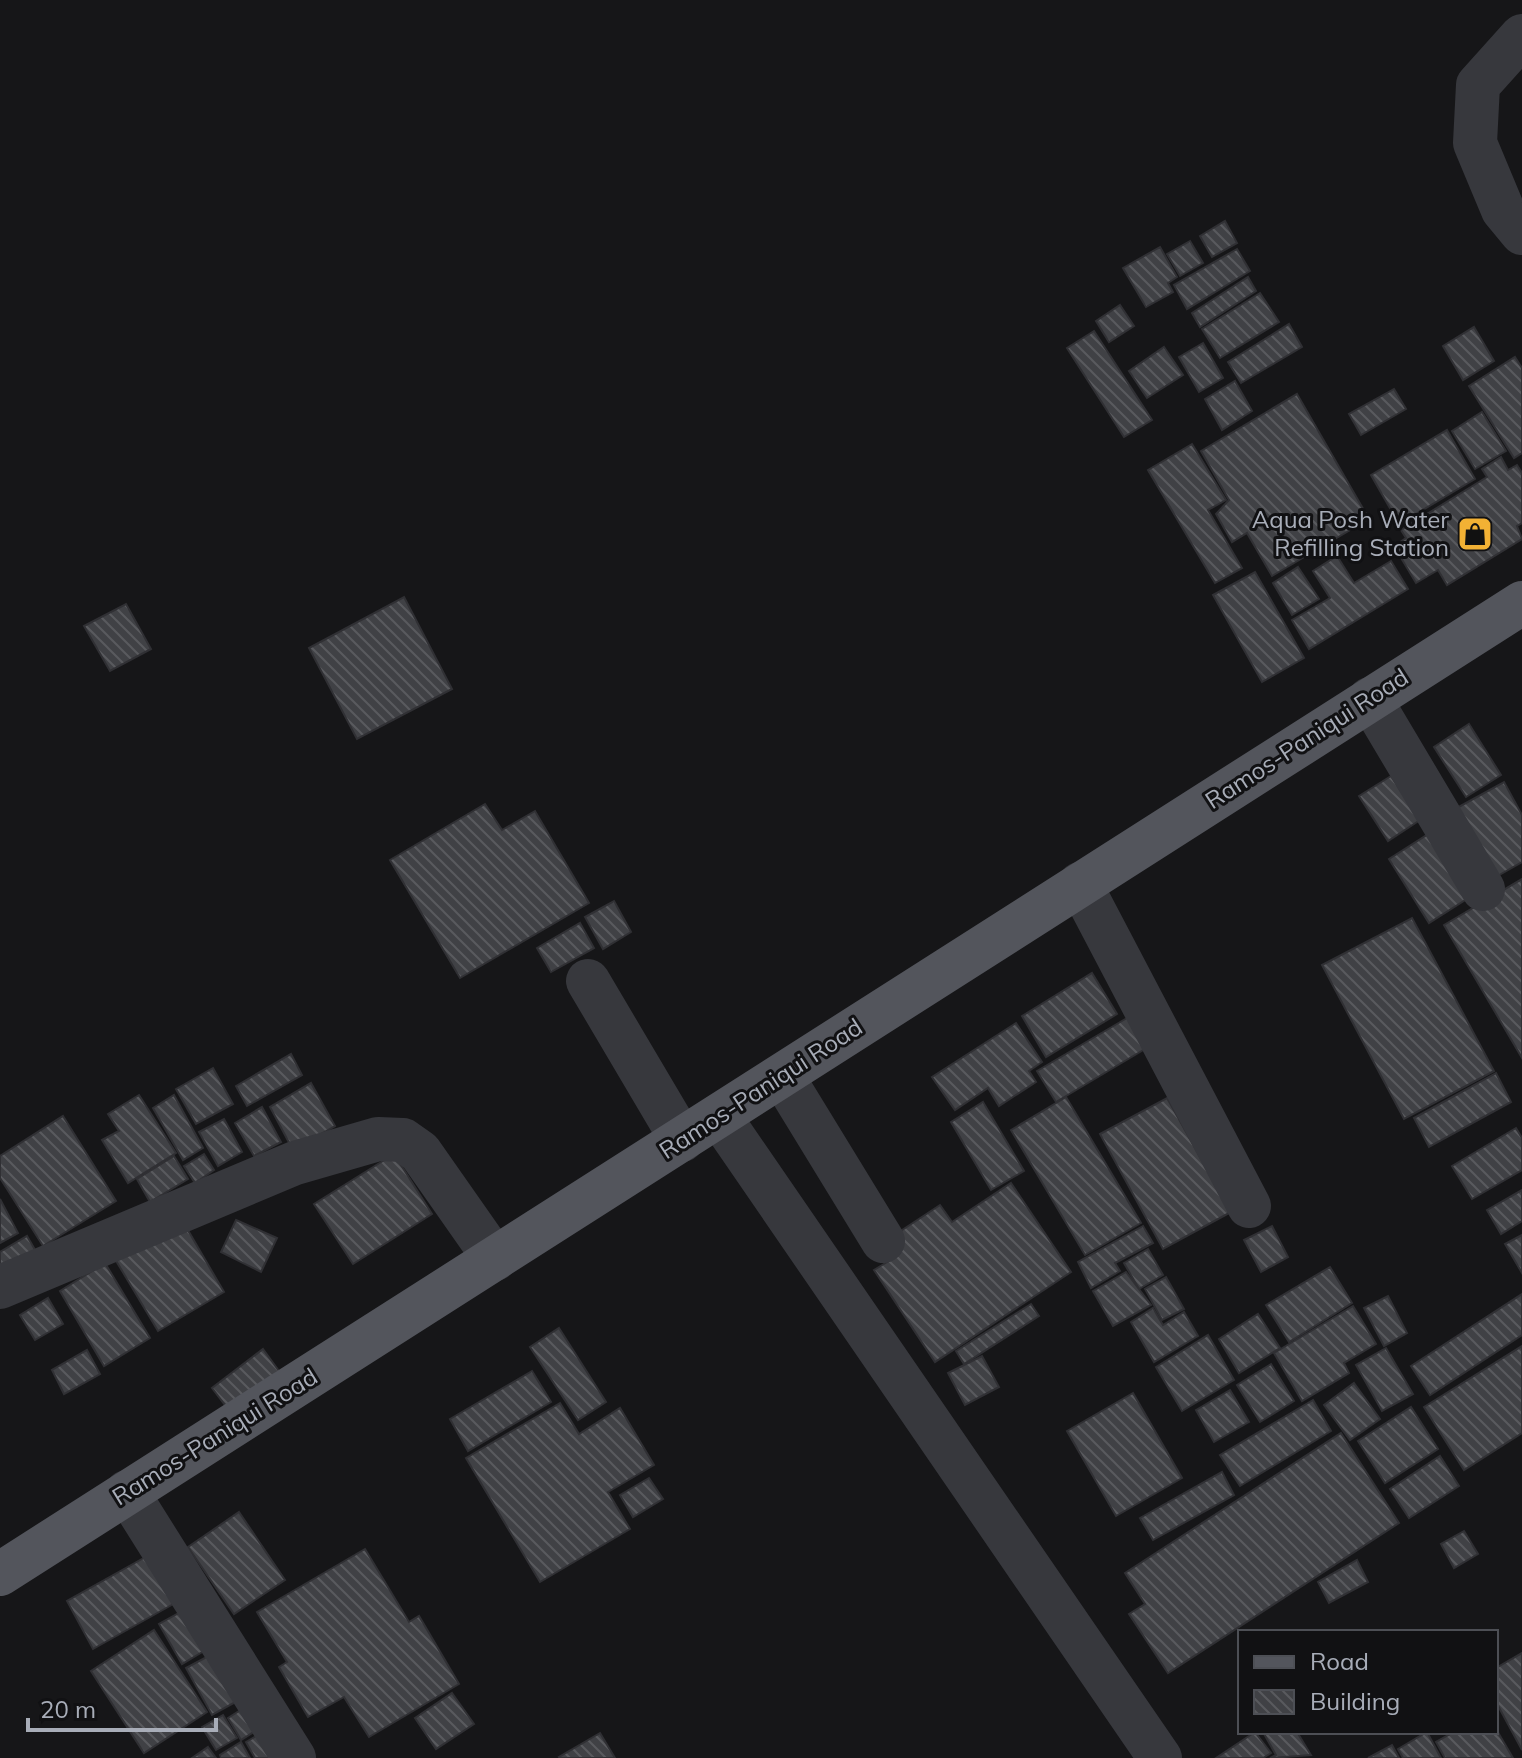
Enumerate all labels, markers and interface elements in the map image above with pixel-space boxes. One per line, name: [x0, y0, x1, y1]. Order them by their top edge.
place label: Aqua Posh Water Refilling Station: [1252, 504, 1449, 562]
shop icon: Aqua Posh Water Refilling Station: [1456, 515, 1494, 553]
street label: Ramos-Paniqui Road: [1199, 661, 1414, 815]
street label: Ramos-Paniqui Road: [653, 1011, 868, 1165]
street label: Ramos-Paniqui Road: [106, 1361, 323, 1511]
legend: [1238, 1630, 1498, 1734]
text: Road: [1310, 1646, 1369, 1676]
scale bar: [28, 1682, 216, 1732]
text: Building: [1310, 1686, 1400, 1716]
text: 20 m: [40, 1694, 96, 1724]

